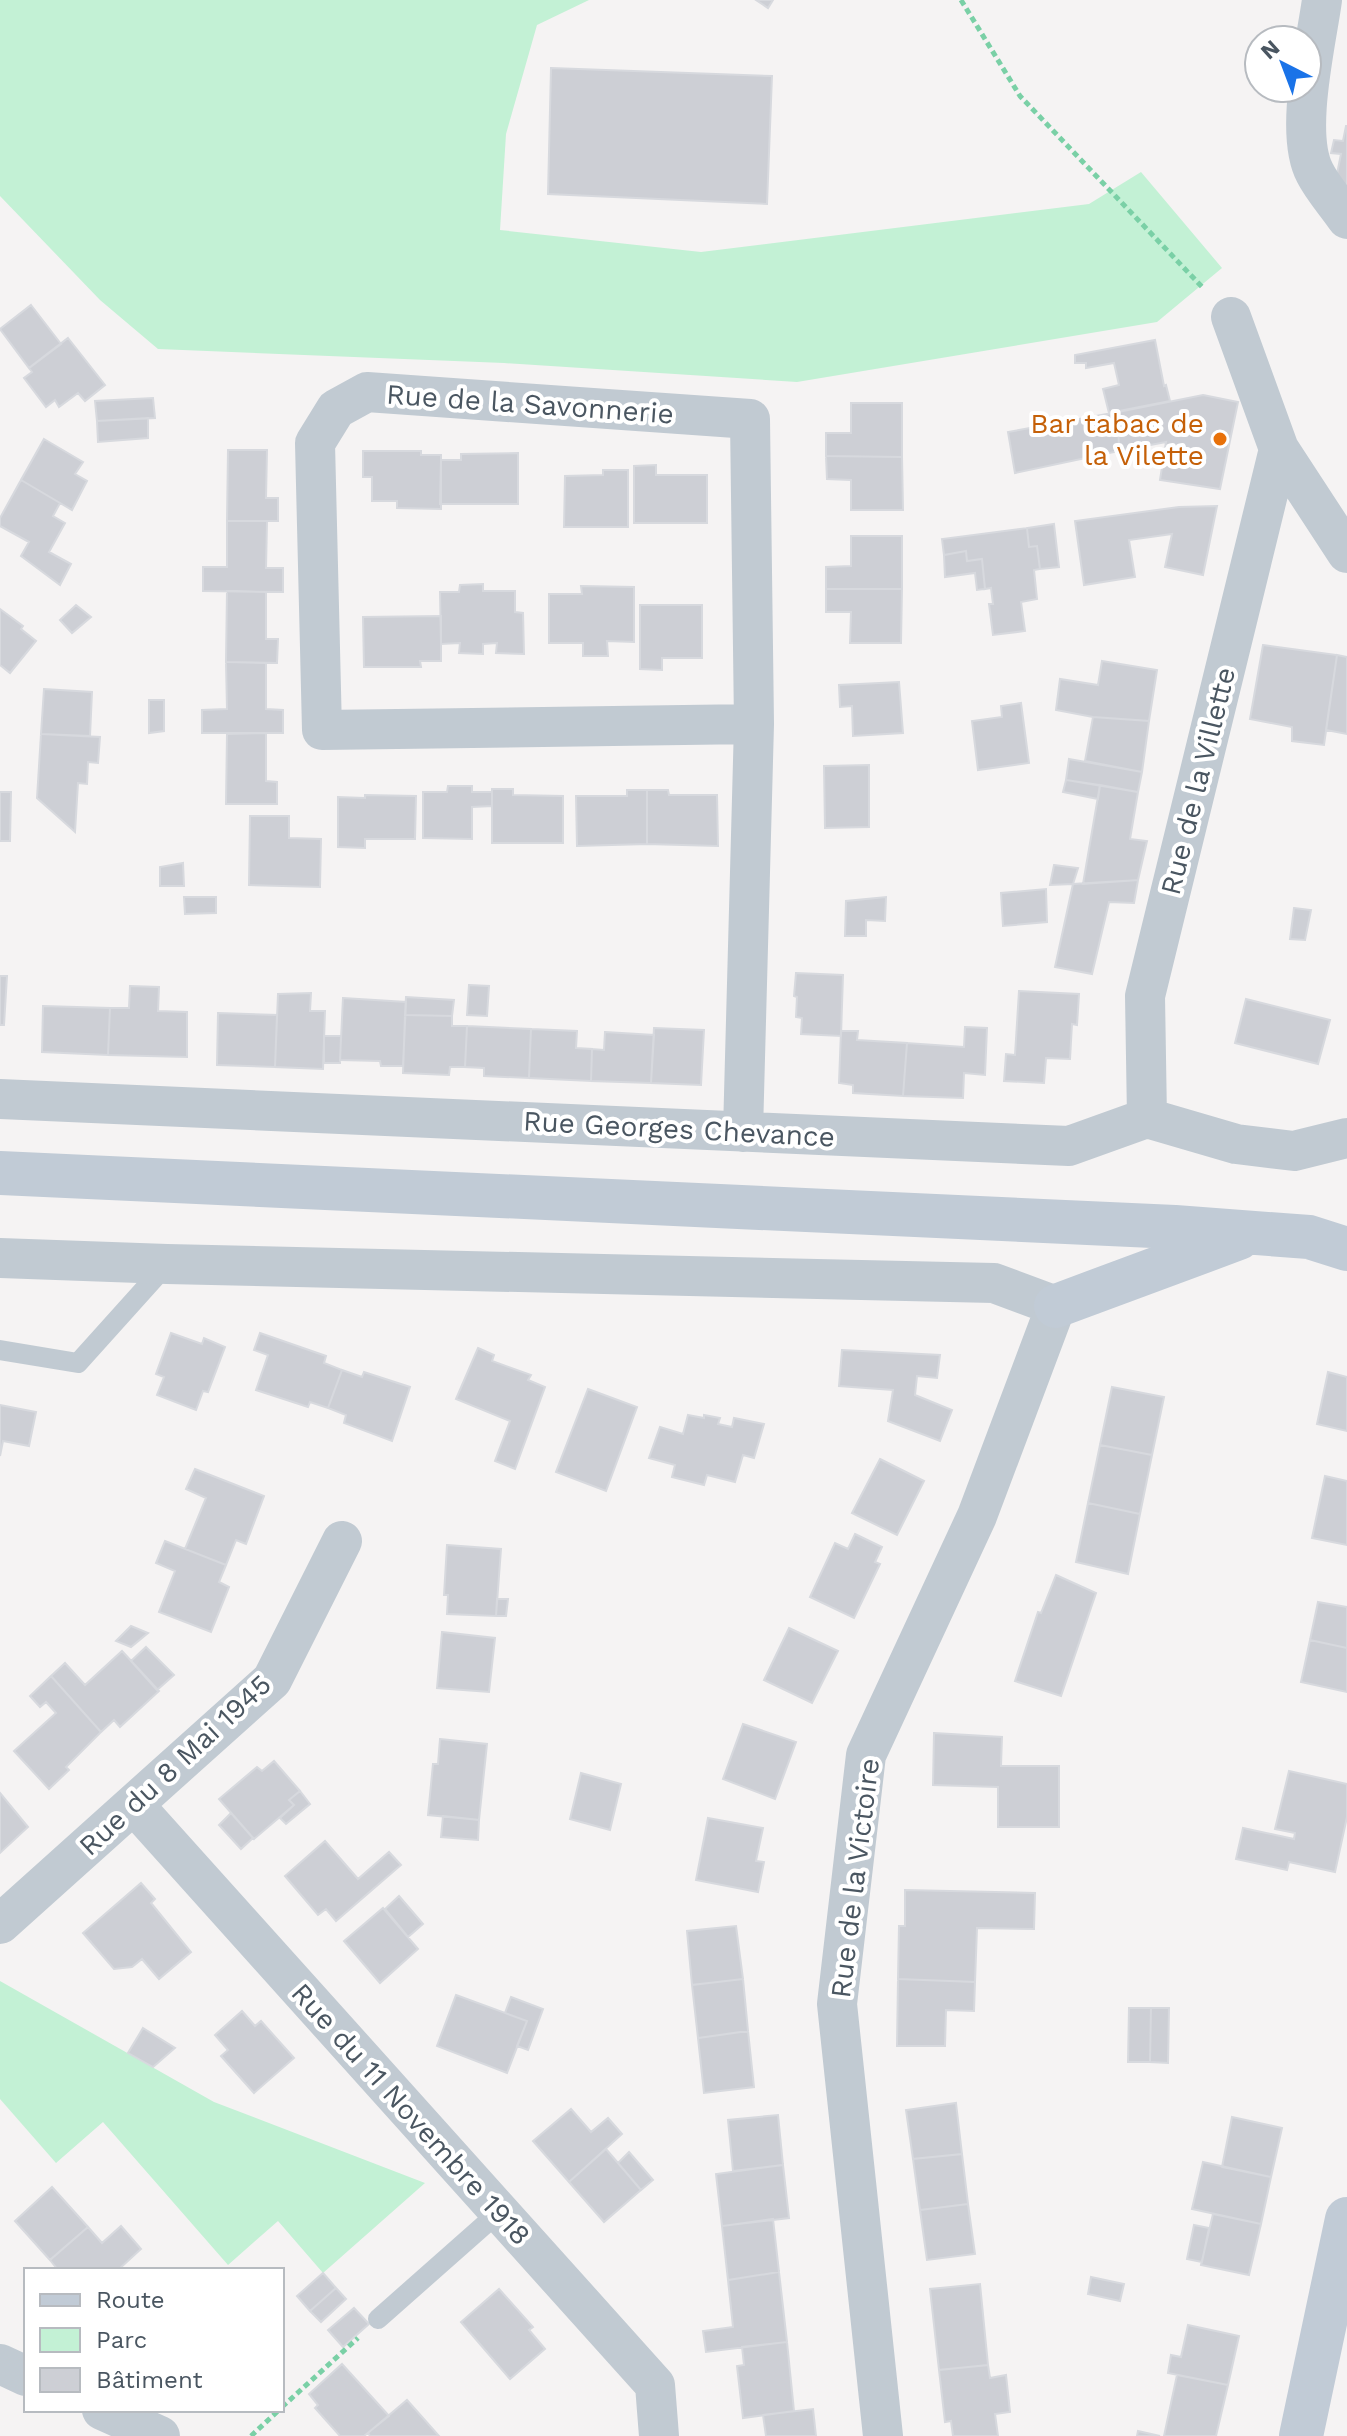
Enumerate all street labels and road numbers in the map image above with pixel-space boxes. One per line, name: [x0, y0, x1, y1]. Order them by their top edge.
street label: Rue de la Savonnerie: [385, 377, 675, 431]
street label: Rue de la Villette: [1154, 664, 1242, 898]
street label: Rue Georges Chevance: [522, 1104, 836, 1154]
street label: Rue du 8 Mai 1945: [72, 1668, 278, 1862]
street label: Rue de la Victoire: [824, 1756, 886, 2000]
street label: Rue du 11 Novembre 1918: [285, 1976, 537, 2252]

